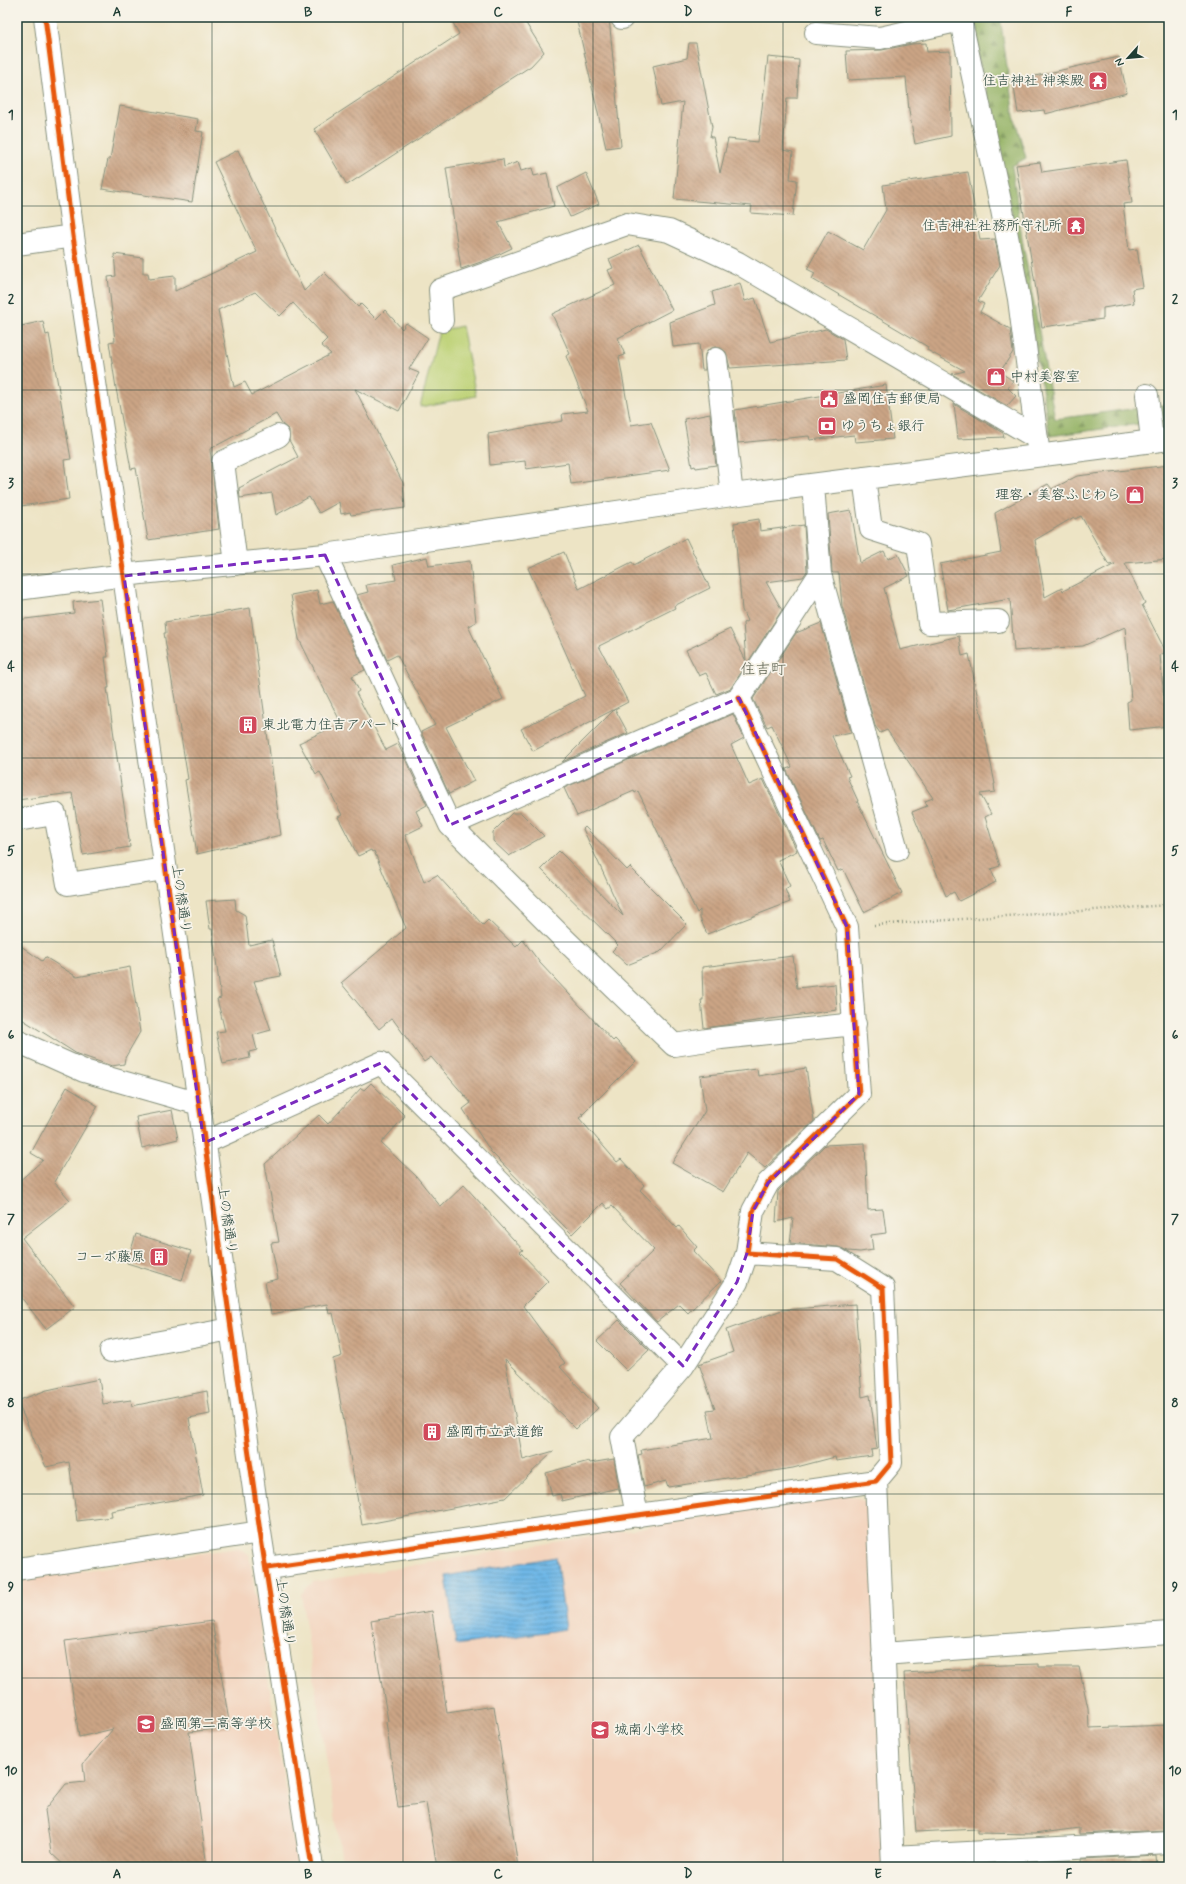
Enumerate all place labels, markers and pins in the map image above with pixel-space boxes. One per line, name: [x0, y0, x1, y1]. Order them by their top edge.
temple icon: 住吉神社 神楽殿: [1087, 70, 1109, 92]
place label: 住吉神社 神楽殿: [982, 72, 1084, 90]
temple icon: 住吉神社社務所守礼所: [1065, 215, 1087, 237]
place label: 住吉神社社務所守礼所: [922, 217, 1062, 235]
shop icon: 中村美容室: [985, 366, 1007, 388]
place label: 中村美容室: [1010, 368, 1080, 386]
public building icon: 盛岡住吉郵便局: [818, 388, 840, 410]
place label: 盛岡住吉郵便局: [843, 390, 941, 408]
bank icon: ゆうちょ銀行: [816, 415, 838, 437]
place label: ゆうちょ銀行: [841, 417, 925, 435]
shop icon: 理容・美容ふじわら: [1124, 484, 1146, 506]
place label: 理容・美容ふじわら: [995, 486, 1121, 504]
building icon: 東北電力住吉アパート: [237, 714, 259, 736]
place label: 東北電力住吉アパート: [262, 716, 401, 734]
building icon: コーポ藤原: [148, 1246, 170, 1268]
place label: コーポ藤原: [75, 1248, 145, 1266]
building icon: 盛岡市立武道館: [421, 1421, 443, 1443]
place label: 盛岡市立武道館: [446, 1423, 544, 1441]
school or university icon: 盛岡第二高等学校: [135, 1713, 157, 1735]
place label: 盛岡第二高等学校: [160, 1715, 272, 1733]
school or university icon: 城南小学校: [589, 1719, 611, 1741]
place label: 城南小学校: [614, 1721, 684, 1739]

